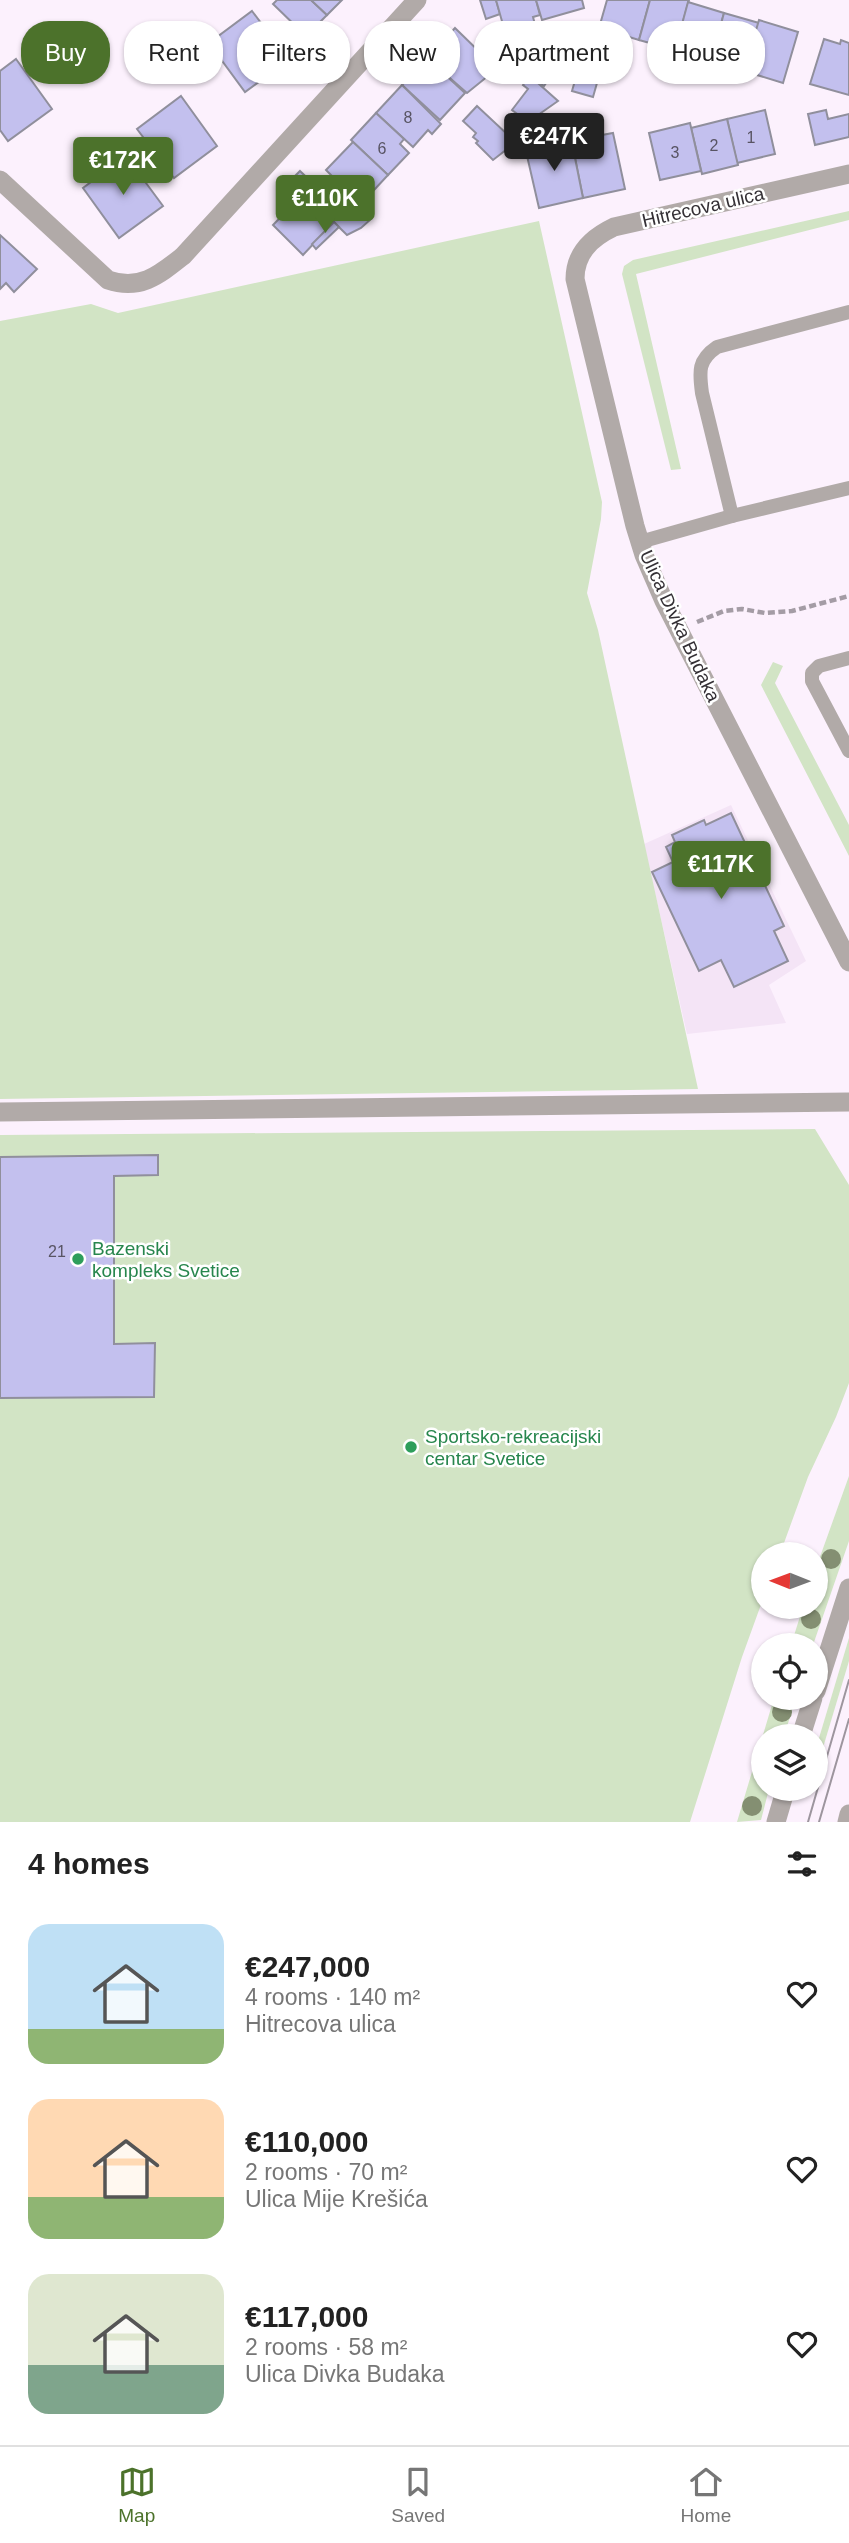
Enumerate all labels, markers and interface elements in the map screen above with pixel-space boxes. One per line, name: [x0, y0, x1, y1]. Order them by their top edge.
chip: Buy: [21, 21, 110, 84]
chip: Rent: [124, 21, 223, 84]
chip: Filters: [237, 21, 350, 84]
chip: New: [364, 21, 460, 84]
chip: Apartment: [474, 21, 633, 84]
chip: House: [647, 21, 765, 84]
house number: 8: [404, 109, 413, 126]
pin: €247K: [505, 114, 603, 173]
text: €247K: [520, 123, 588, 149]
house number: 1: [747, 129, 756, 146]
house number: 2: [710, 137, 719, 154]
pin: €172K: [74, 138, 172, 197]
house number: 6: [378, 140, 387, 157]
house number: 3: [671, 144, 680, 161]
text: €172K: [89, 147, 157, 173]
pin: €110K: [276, 176, 374, 235]
street label: Hitrecova ulica: [640, 183, 766, 231]
text: €110K: [292, 185, 358, 211]
street label: Ulica Divka Budaka: [636, 547, 725, 705]
pin: €117K: [672, 842, 770, 901]
text: €117K: [688, 851, 754, 877]
place label: Bazenski kompleks Svetice: [92, 1238, 240, 1281]
house number: 21: [48, 1243, 66, 1260]
marker: Bazenski kompleks Svetice: [70, 1251, 86, 1267]
place label: Sportsko-rekreacijski centar Svetice: [425, 1426, 601, 1469]
marker: Sportsko-rekreacijski centar Svetice: [403, 1439, 419, 1455]
north arrow: [751, 1542, 828, 1619]
map controls: [751, 1542, 828, 1801]
button: locate: [751, 1633, 828, 1710]
button: layers: [751, 1724, 828, 1801]
icon: filters: [783, 1845, 821, 1883]
text: 4 homes: [28, 1847, 150, 1880]
text: €247,000: [245, 1950, 370, 1983]
icon: home: [84, 1952, 168, 2036]
icon: heart: [783, 1975, 821, 2013]
text: 4 rooms · 140 m²: [245, 1984, 420, 2010]
text: Hitrecova ulica: [245, 2011, 396, 2037]
text: €110,000: [245, 2125, 368, 2158]
icon: home: [84, 2127, 168, 2211]
icon: heart: [783, 2150, 821, 2188]
text: 2 rooms · 70 m²: [245, 2159, 407, 2185]
text: Ulica Mije Krešića: [245, 2186, 428, 2212]
text: €117,000: [245, 2300, 368, 2333]
icon: home: [84, 2302, 168, 2386]
icon: heart: [783, 2325, 821, 2363]
text: 2 rooms · 58 m²: [245, 2334, 407, 2360]
text: Ulica Divka Budaka: [245, 2361, 444, 2387]
tab: Map: [118, 2463, 156, 2527]
tab: Saved: [391, 2463, 445, 2527]
tab: Home: [681, 2463, 731, 2527]

